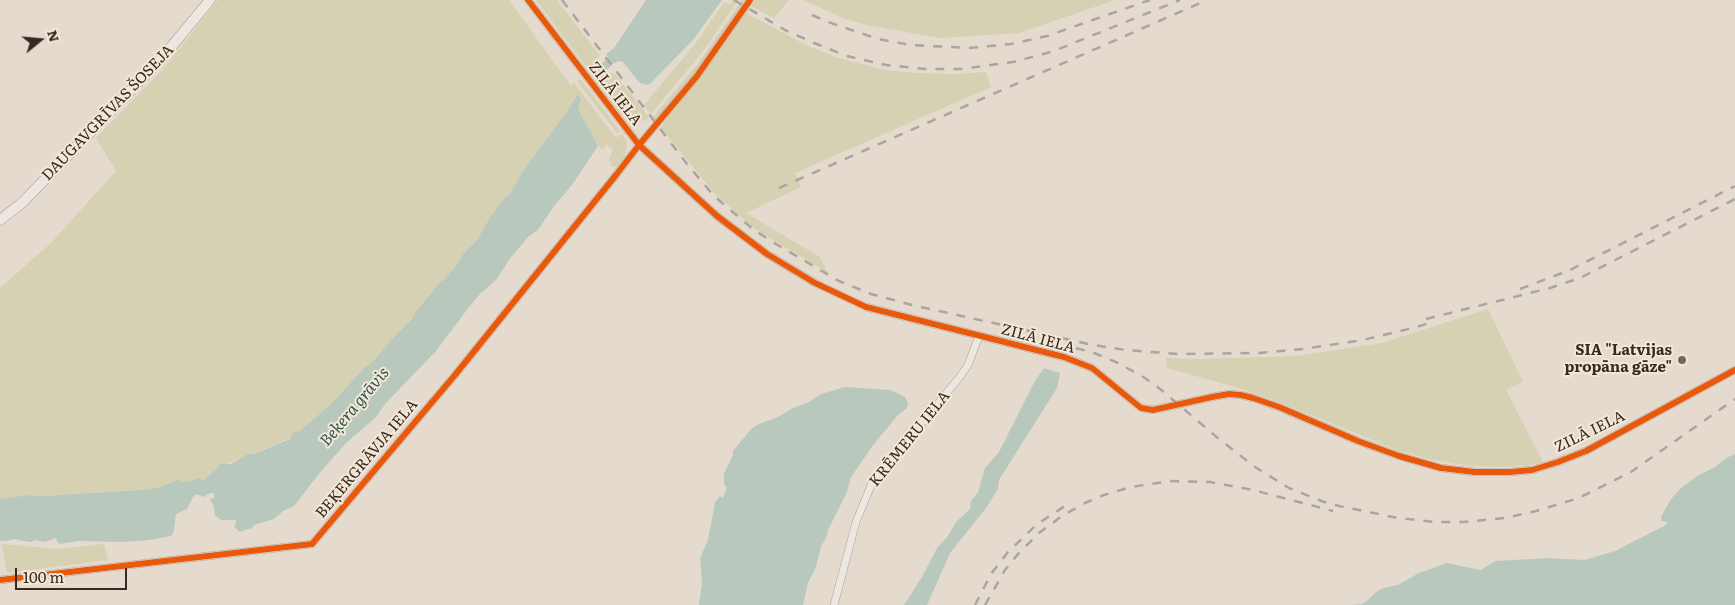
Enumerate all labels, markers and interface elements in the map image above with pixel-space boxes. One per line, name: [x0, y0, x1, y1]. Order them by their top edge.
north arrow: [15, 15, 65, 65]
text: N: [43, 27, 66, 44]
street label: DAUGAVGRĪVAS ŠOSEJA: [38, 41, 178, 185]
street label: ZILĀ IELA: [585, 59, 645, 129]
street label: ZILĀ IELA: [999, 320, 1077, 358]
place label: SIA "Latvijas propāna gāze": [1564, 342, 1672, 377]
marker: SIA "Latvijas propāna gāze": [1676, 354, 1688, 366]
water label: Beķera grāvis: [316, 364, 394, 450]
street label: KRĒMERU IELA: [866, 388, 954, 490]
street label: BEĶERGRĀVJA IELA: [312, 396, 422, 522]
street label: ZILĀ IELA: [1552, 407, 1628, 457]
scale bar: [18, 558, 130, 590]
text: 100 m: [23, 565, 64, 588]

